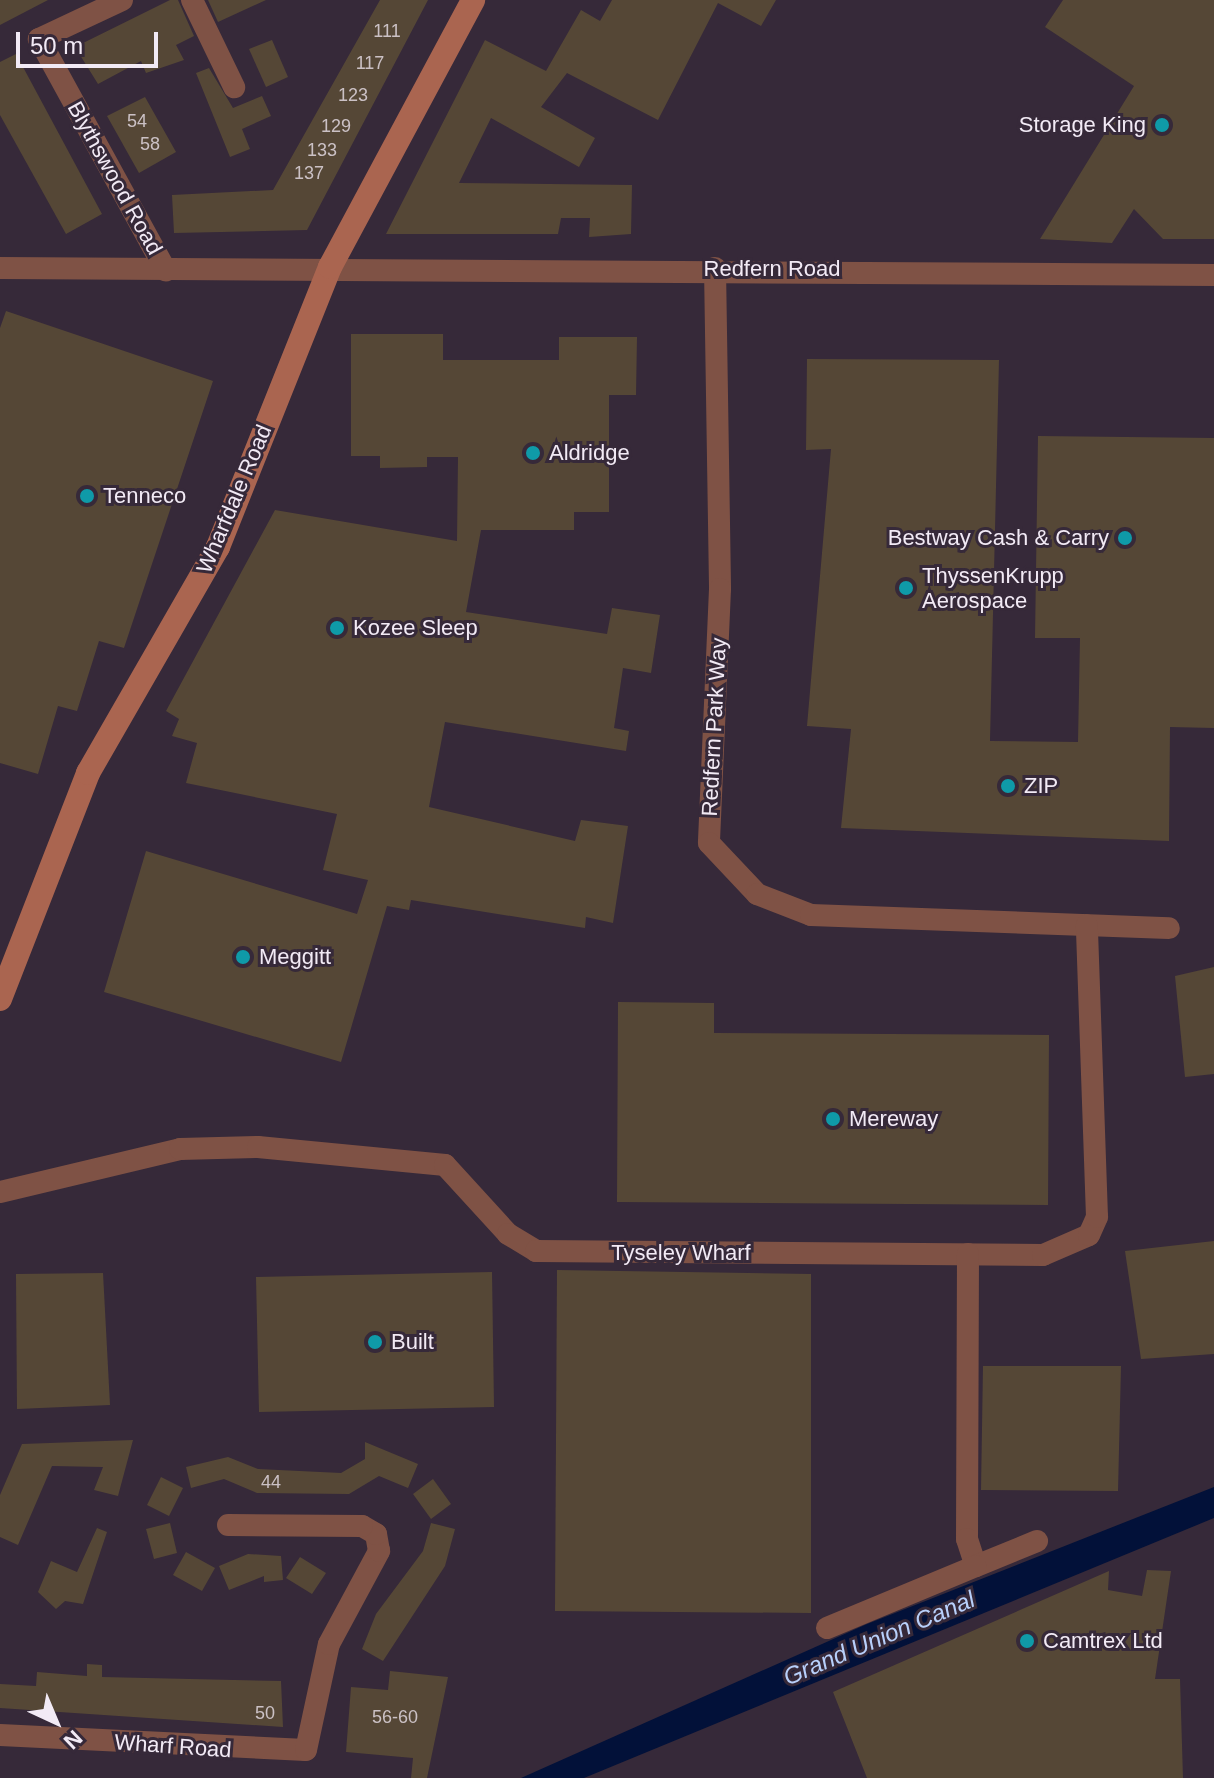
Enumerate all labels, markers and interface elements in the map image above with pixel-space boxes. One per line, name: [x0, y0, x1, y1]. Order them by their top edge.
scale bar: [20, 16, 162, 66]
house number: 111: [373, 20, 401, 42]
text: 50 m: [30, 32, 83, 59]
house number: 117: [356, 52, 384, 74]
house number: 123: [338, 84, 368, 106]
street label: Blythswood Road: [62, 97, 168, 259]
house number: 54: [127, 110, 147, 132]
place label: Storage King: [1019, 112, 1146, 138]
house number: 129: [321, 115, 351, 137]
marker: Storage King: [1153, 116, 1171, 134]
house number: 58: [140, 133, 160, 155]
house number: 133: [307, 139, 337, 161]
house number: 137: [294, 162, 324, 184]
street label: Redfern Road: [704, 256, 840, 282]
street label: Wharfdale Road: [191, 421, 277, 577]
place label: Aldridge: [549, 440, 630, 466]
marker: Aldridge: [524, 444, 542, 462]
place label: Tenneco: [103, 483, 186, 509]
marker: Tenneco: [78, 487, 96, 505]
place label: Bestway Cash & Carry: [888, 525, 1109, 551]
marker: Bestway Cash & Carry: [1116, 529, 1134, 547]
place label: ThyssenKrupp Aerospace: [922, 562, 1064, 614]
marker: ThyssenKrupp Aerospace: [897, 579, 915, 597]
place label: Kozee Sleep: [353, 615, 478, 641]
marker: Kozee Sleep: [328, 619, 346, 637]
street label: Redfern Park Way: [696, 637, 732, 817]
place label: ZIP: [1024, 773, 1058, 799]
marker: ZIP: [999, 777, 1017, 795]
place label: Meggitt: [259, 944, 331, 970]
marker: Meggitt: [234, 948, 252, 966]
place label: Mereway: [849, 1106, 938, 1132]
marker: Mereway: [824, 1110, 842, 1128]
street label: Tyseley Wharf: [611, 1240, 751, 1266]
place label: Built: [391, 1329, 434, 1355]
marker: Built: [366, 1333, 384, 1351]
house number: 44: [261, 1471, 281, 1493]
water label: Grand Union Canal: [779, 1585, 979, 1691]
place label: Camtrex Ltd: [1043, 1628, 1163, 1654]
marker: Camtrex Ltd: [1018, 1632, 1036, 1650]
north arrow: [16, 1682, 96, 1762]
house number: 50: [255, 1702, 275, 1724]
house number: 56-60: [372, 1706, 418, 1728]
text: N: [59, 1725, 87, 1754]
street label: Wharf Road: [114, 1729, 232, 1763]

